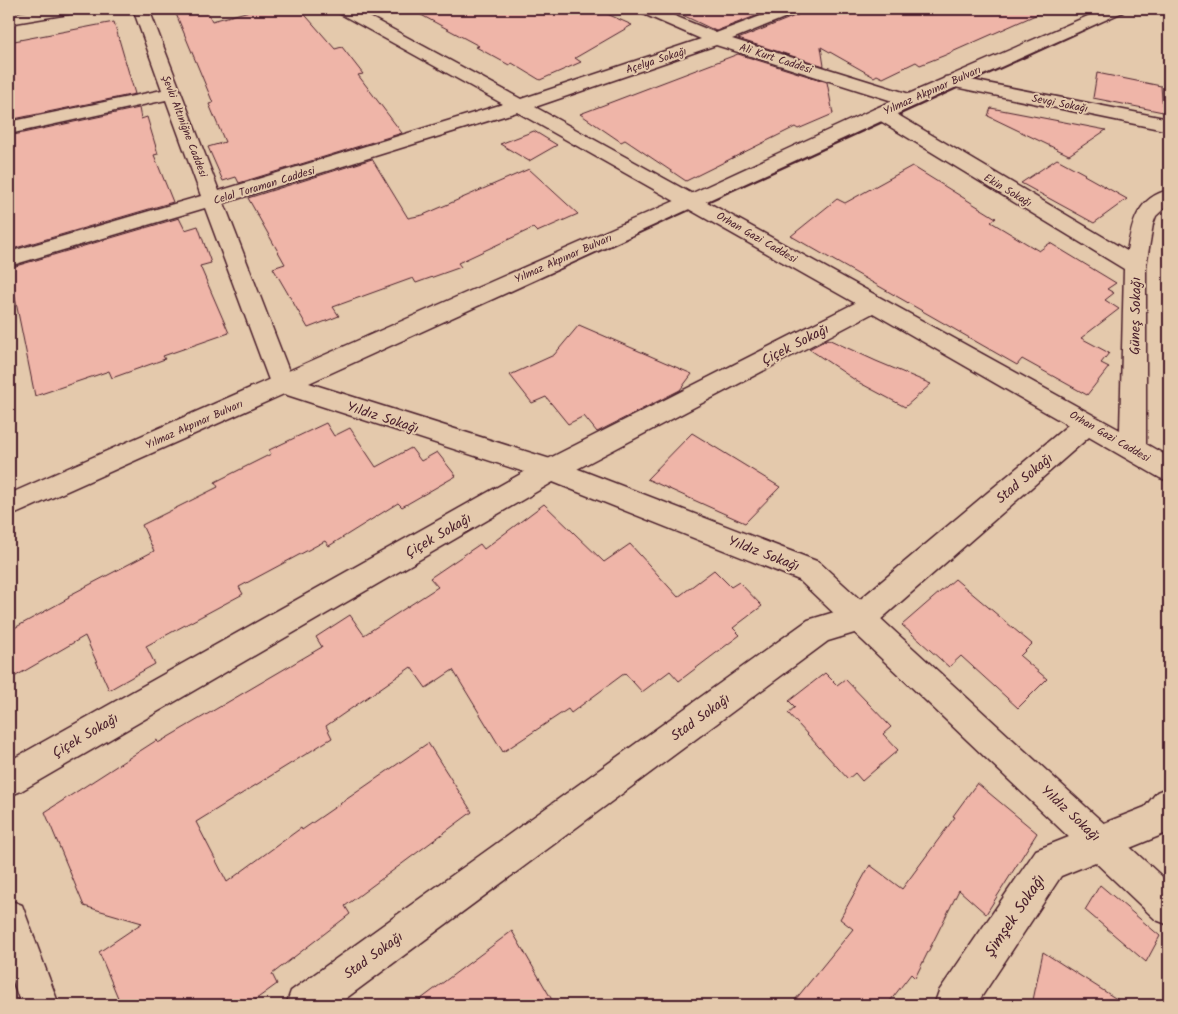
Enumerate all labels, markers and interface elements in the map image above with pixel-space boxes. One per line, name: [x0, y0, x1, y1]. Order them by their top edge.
street label: Ali Kurt Caddesi: [737, 39, 815, 79]
street label: Açelya Sokağı: [623, 43, 689, 79]
street label: Yılmaz Akpınar Bulvarı: [881, 61, 984, 121]
street label: Şevki Altıniğne Caddesi: [156, 73, 212, 180]
street label: Sevgi Sokağı: [1030, 90, 1090, 118]
street label: Celal Toraman Caddesi: [211, 162, 318, 210]
street label: Ekin Sokağı: [980, 169, 1035, 212]
street label: Orhan Gazi Caddesi: [713, 207, 800, 268]
street label: Yılmaz Akpınar Bulvarı: [512, 229, 615, 289]
street label: Güneş Sokağı: [1124, 277, 1148, 355]
street label: Çiçek Sokağı: [758, 318, 834, 371]
street label: Yılmaz Akpınar Bulvarı: [143, 395, 246, 455]
street label: Yıldız Sokağı: [344, 396, 422, 440]
street label: Orhan Gazi Caddesi: [1066, 406, 1153, 467]
street label: Stad Sokağı: [991, 448, 1058, 509]
street label: Çiçek Sokağı: [401, 508, 476, 564]
street label: Yıldız Sokağı: [725, 530, 803, 578]
street label: Stad Sokağı: [666, 688, 735, 747]
street label: Çiçek Sokağı: [48, 708, 123, 764]
street label: Yıldız Sokağı: [1036, 780, 1105, 847]
street label: Şimşek Sokağı: [978, 869, 1052, 962]
street label: Stad Sokağı: [339, 926, 408, 985]

